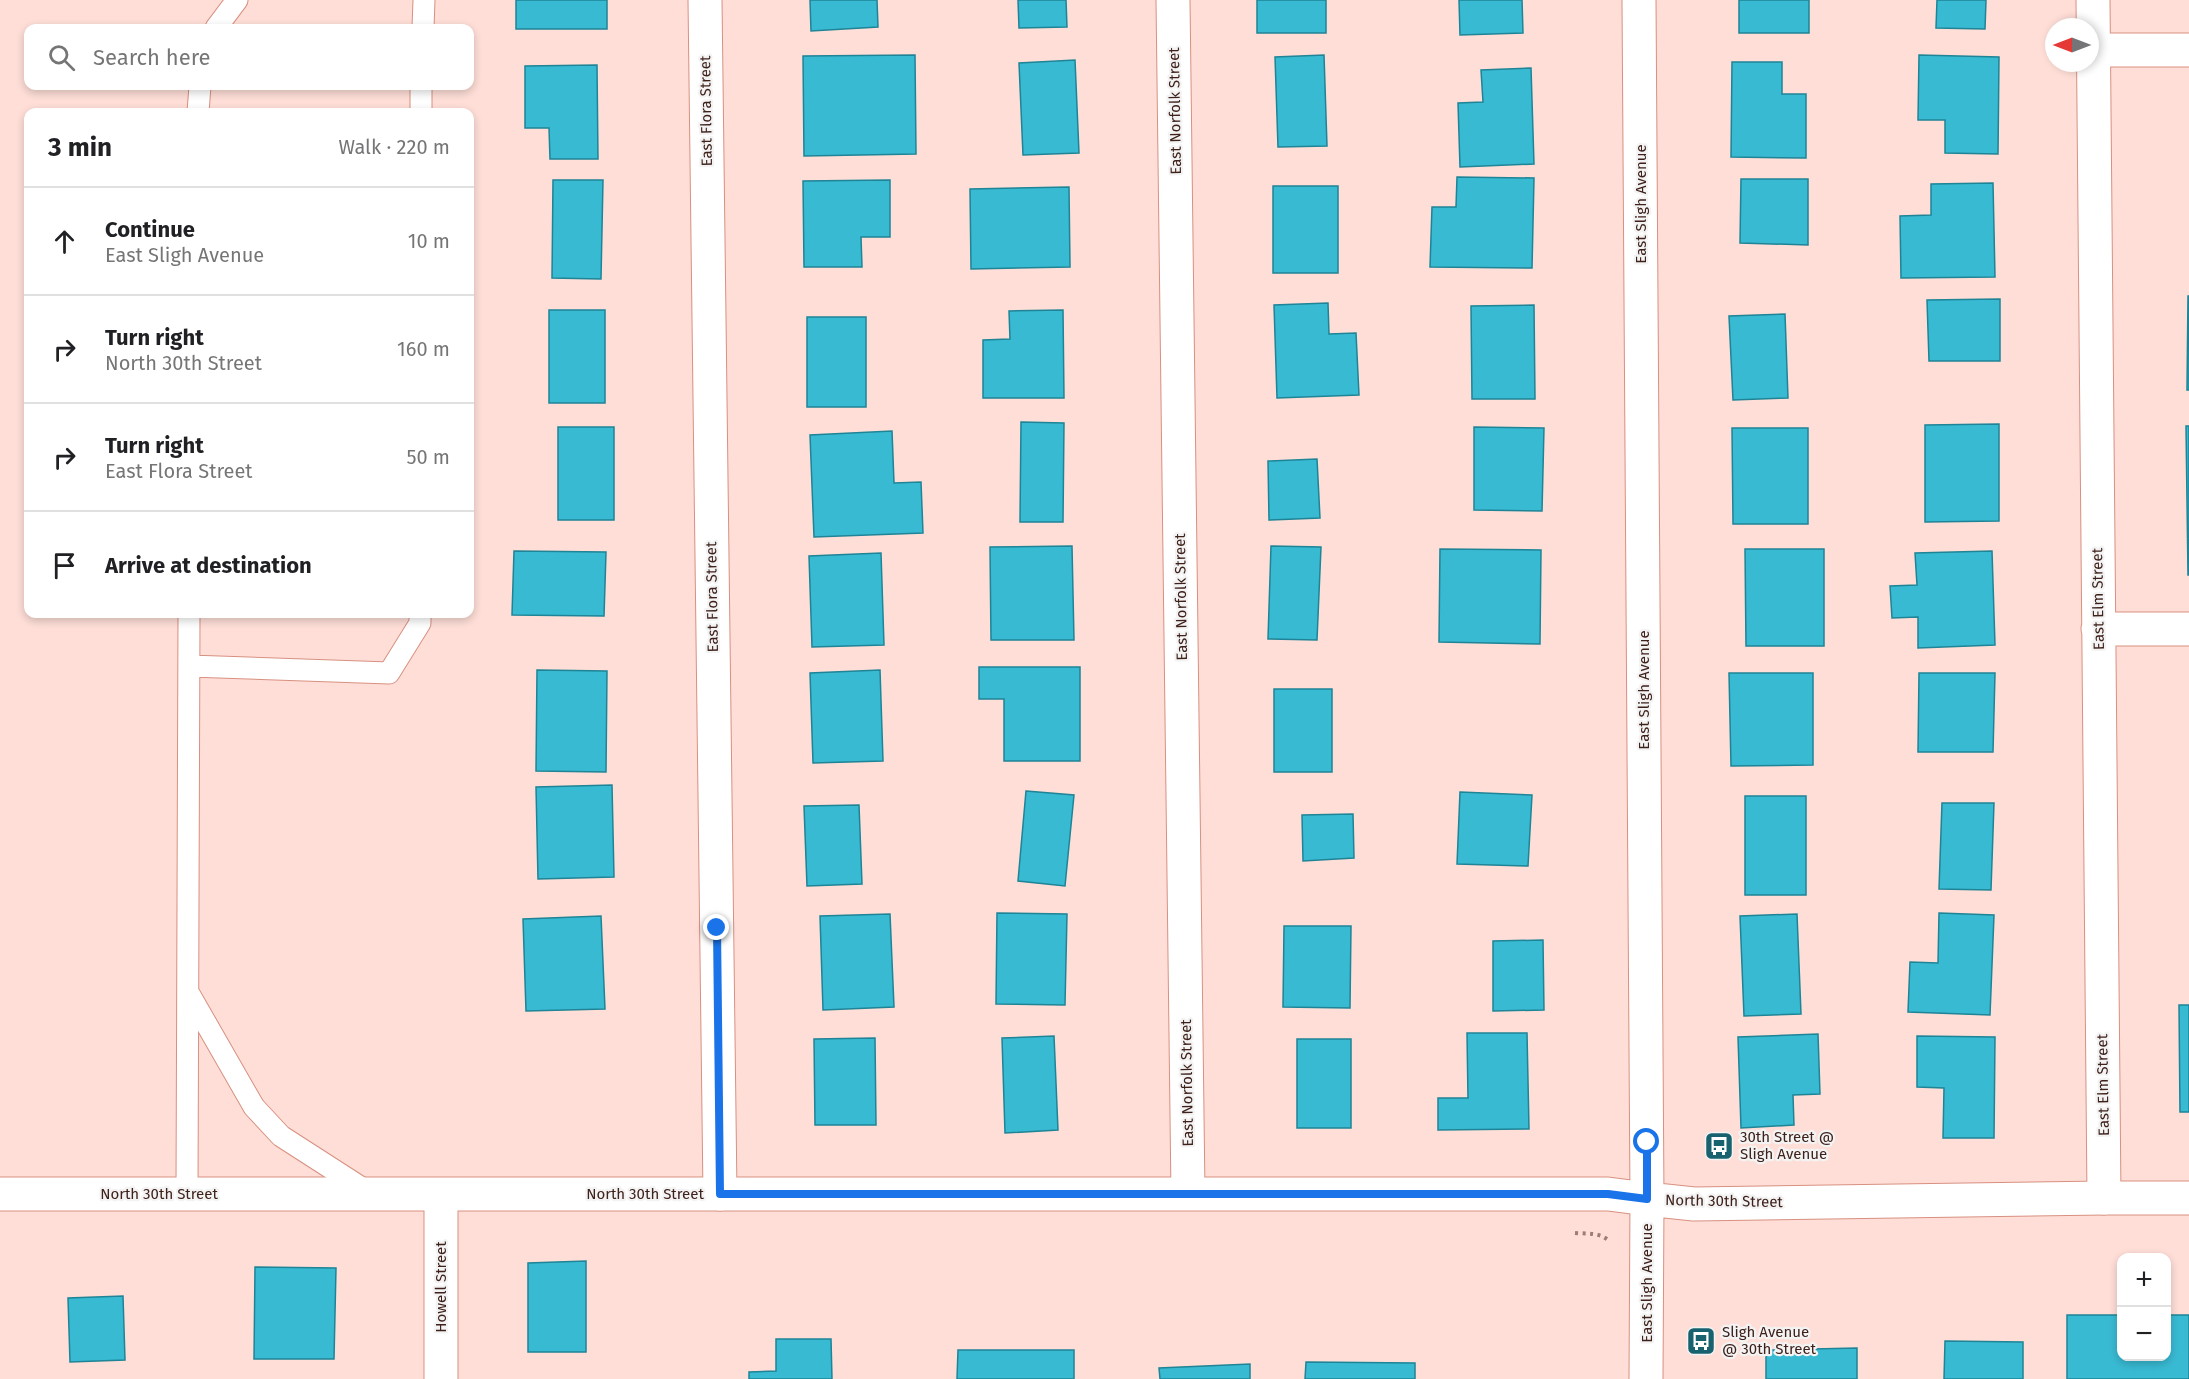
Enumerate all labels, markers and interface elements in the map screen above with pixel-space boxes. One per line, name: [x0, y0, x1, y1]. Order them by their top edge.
north arrow: [2045, 18, 2099, 72]
search box: [24, 24, 474, 90]
icon: search: [45, 41, 78, 74]
text: Search here: [93, 44, 211, 71]
street label: East Norfolk Street: [1165, 47, 1185, 175]
street label: East Flora Street: [696, 55, 716, 166]
text: 3 min: [48, 132, 112, 163]
text: Walk · 220 m: [339, 135, 450, 159]
street label: East Sligh Avenue: [1632, 144, 1650, 264]
text: Continue: [105, 216, 195, 243]
icon: ahead: [48, 225, 81, 258]
text: 10 m: [408, 229, 450, 253]
text: East Sligh Avenue: [105, 243, 264, 267]
text: Turn right: [105, 324, 204, 351]
icon: right: [48, 333, 81, 366]
text: 160 m: [397, 337, 450, 361]
text: North 30th Street: [105, 351, 262, 375]
text: Turn right: [105, 432, 204, 459]
icon: right: [48, 441, 81, 474]
text: 50 m: [406, 445, 450, 469]
text: East Flora Street: [105, 459, 253, 483]
street label: East Norfolk Street: [1171, 533, 1191, 661]
street label: East Flora Street: [702, 541, 722, 652]
street label: East Elm Street: [2088, 547, 2108, 650]
icon: arrive: [48, 549, 81, 582]
text: Arrive at destination: [105, 552, 312, 579]
street label: East Sligh Avenue: [1635, 630, 1653, 750]
route end: [703, 914, 729, 940]
street label: East Norfolk Street: [1177, 1019, 1197, 1147]
street label: East Elm Street: [2093, 1033, 2113, 1136]
route start: [1633, 1128, 1659, 1154]
place label: 30th Street @ Sligh Avenue: [1740, 1128, 1834, 1163]
bus stop icon: 30th Street @ Sligh Avenue: [1703, 1130, 1735, 1162]
street label: North 30th Street: [100, 1185, 218, 1203]
street label: North 30th Street: [586, 1185, 704, 1203]
street label: North 30th Street: [1665, 1191, 1784, 1211]
street label: East Sligh Avenue: [1638, 1223, 1656, 1343]
street label: Howell Street: [432, 1241, 450, 1333]
map controls: [2117, 1253, 2171, 1361]
button: +: [2117, 1253, 2171, 1307]
button: −: [2117, 1307, 2171, 1361]
place label: Sligh Avenue @ 30th Street: [1722, 1323, 1817, 1358]
bus stop icon: Sligh Avenue @ 30th Street: [1685, 1325, 1717, 1357]

